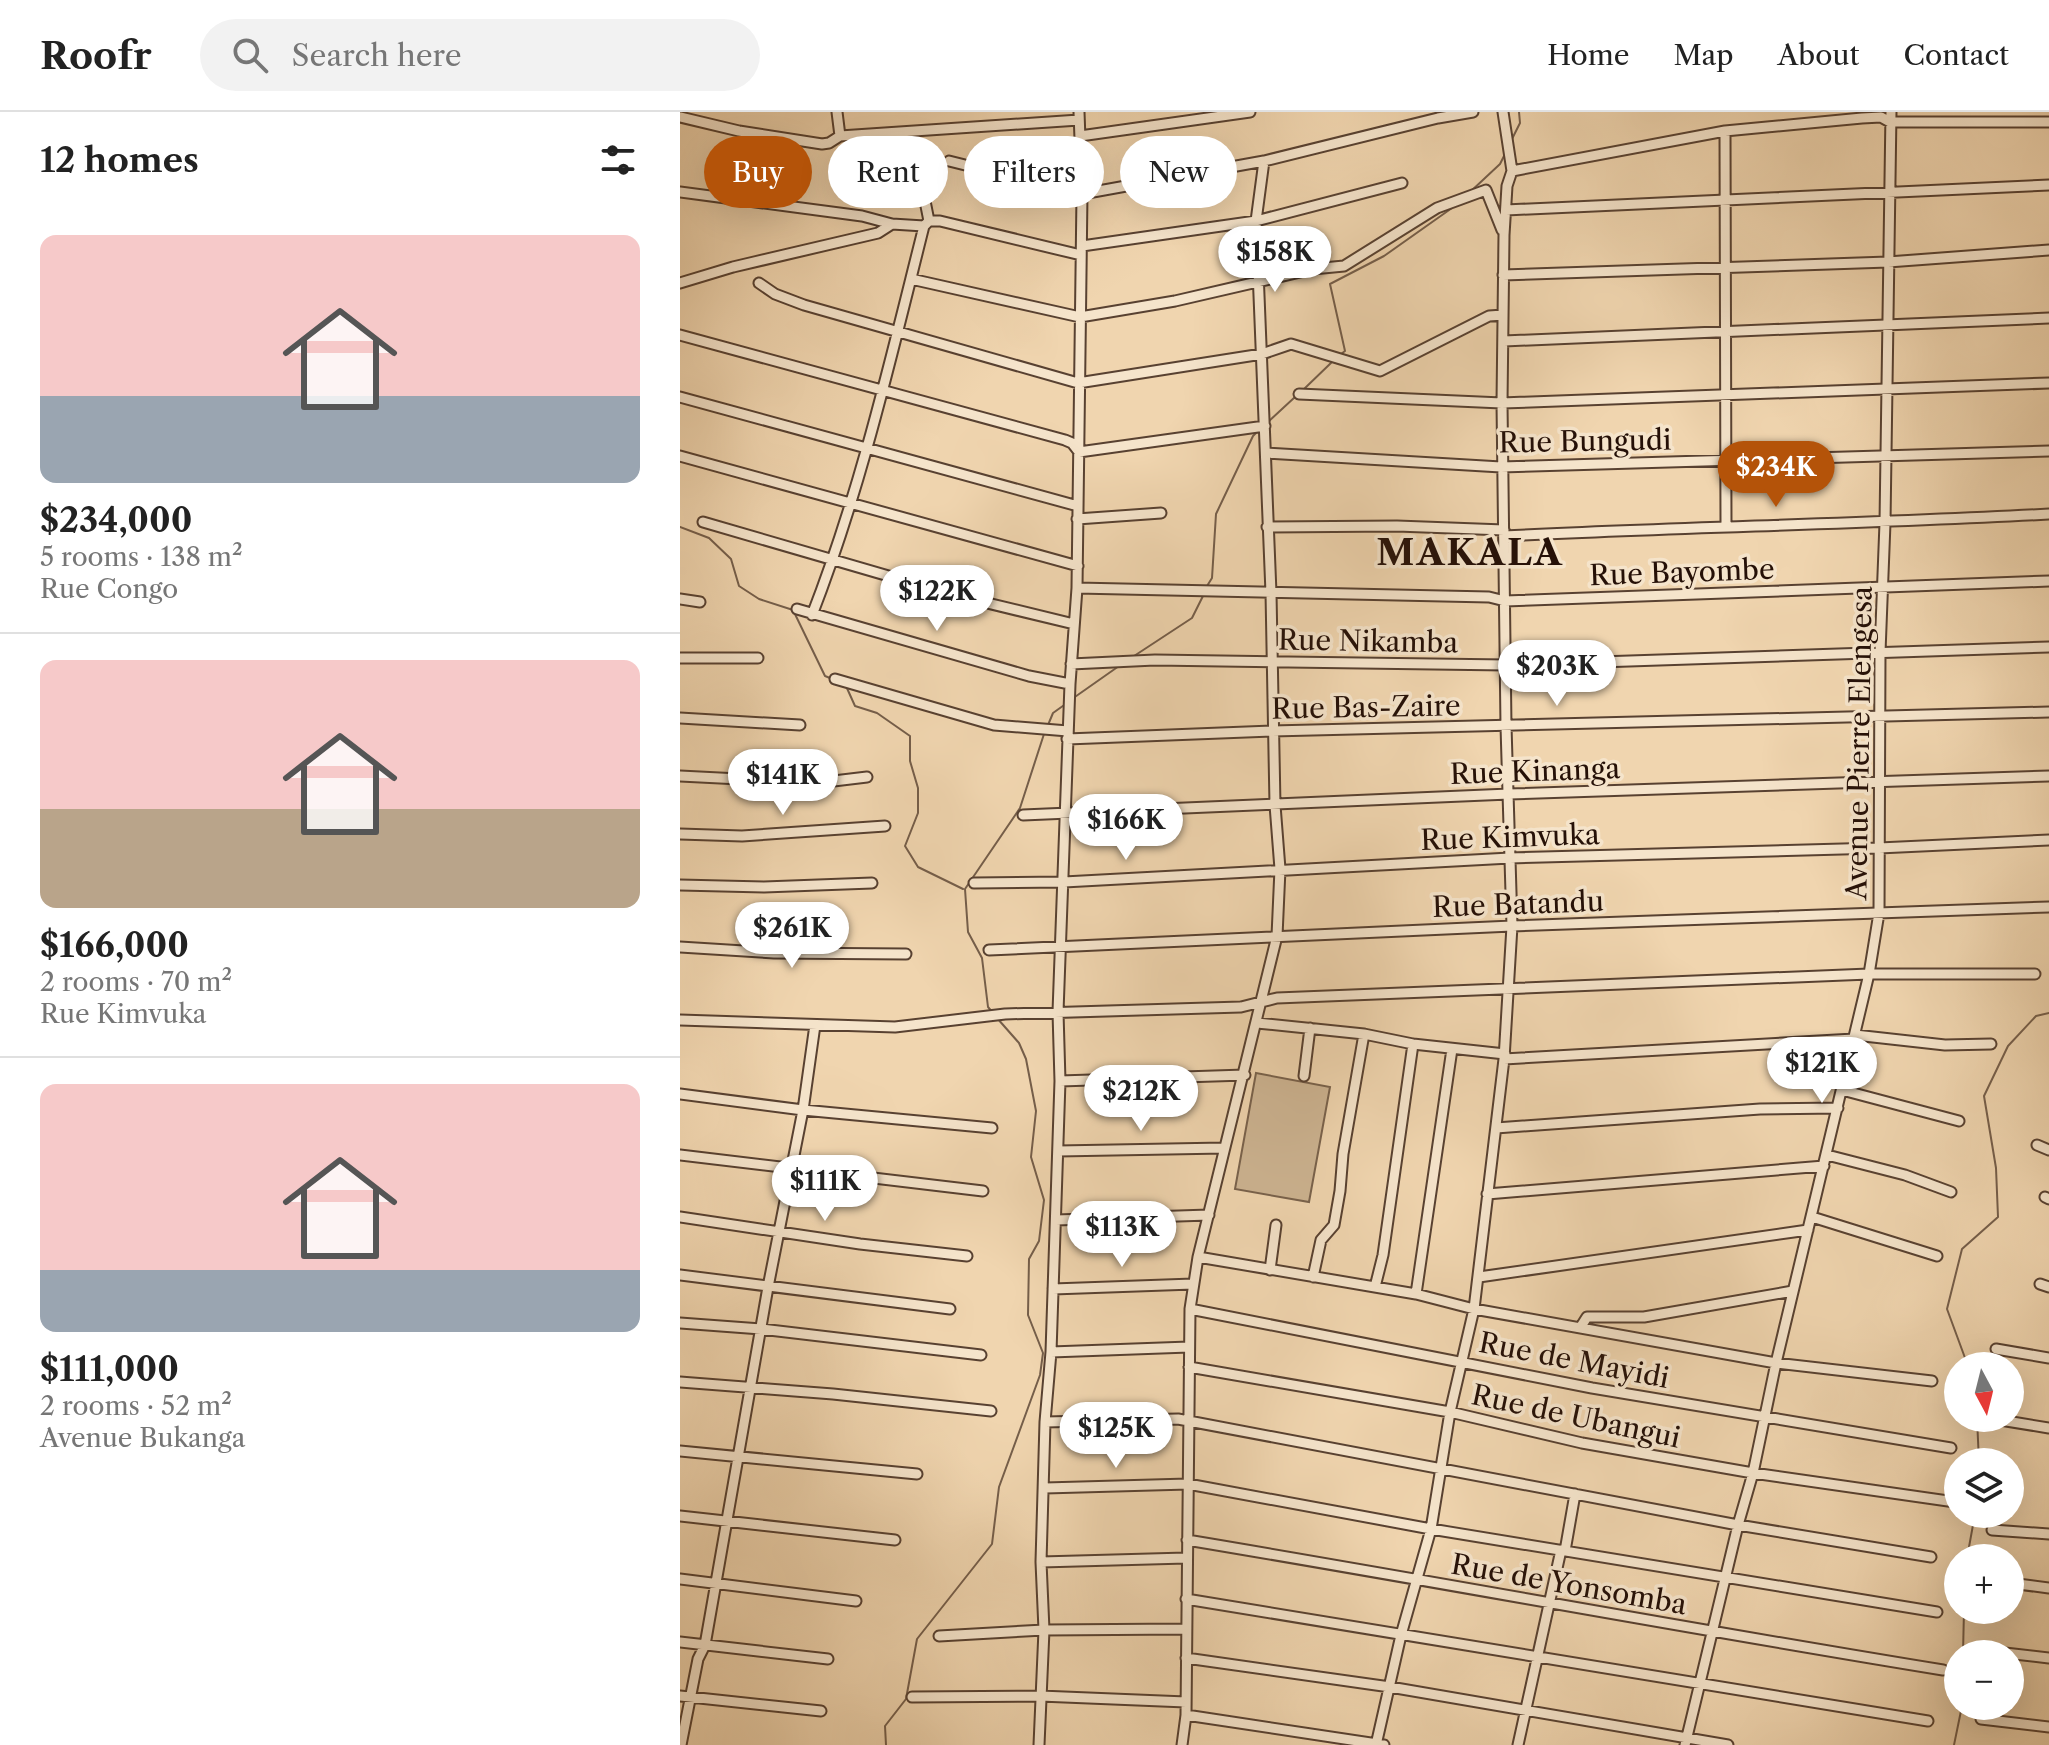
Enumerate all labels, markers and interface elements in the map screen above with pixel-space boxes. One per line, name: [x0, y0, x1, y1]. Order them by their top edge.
search box: [200, 19, 760, 91]
text: Roofr: [40, 32, 152, 79]
icon: search: [228, 33, 272, 77]
text: Search here: [292, 37, 462, 74]
text: Home: [1547, 38, 1629, 72]
text: Map: [1673, 38, 1733, 72]
text: About: [1777, 38, 1859, 72]
text: Contact: [1903, 38, 2009, 72]
chip: Buy: [704, 136, 812, 208]
chip: Rent: [828, 136, 948, 208]
chip: Filters: [964, 136, 1104, 208]
chip: New: [1120, 136, 1237, 208]
icon: filters: [596, 138, 640, 182]
text: 12 homes: [40, 139, 199, 181]
pin: $158K: [1219, 226, 1331, 294]
text: $158K: [1236, 236, 1314, 268]
icon: home: [268, 287, 412, 431]
street label: Rue Bungudi: [1498, 422, 1672, 460]
pin: $234K: [1720, 441, 1832, 509]
text: $234K: [1736, 451, 1816, 483]
text: $234,000: [40, 499, 192, 541]
district label: MAKALA: [1376, 530, 1564, 574]
text: 5 rooms · 138 m²: [40, 541, 243, 573]
street label: Rue Bayombe: [1589, 552, 1775, 592]
pin: $122K: [881, 565, 993, 633]
text: Rue Congo: [40, 573, 178, 605]
text: $122K: [898, 575, 976, 607]
street label: Avenue Pierre Elengesa: [1839, 585, 1879, 901]
street label: Rue Nikamba: [1278, 622, 1459, 660]
pin: $203K: [1501, 640, 1613, 708]
text: $203K: [1516, 650, 1598, 682]
street label: Rue Bas-Zaire: [1271, 688, 1461, 726]
icon: home: [268, 712, 412, 856]
pin: $141K: [727, 749, 839, 817]
street label: Rue Kinanga: [1449, 751, 1621, 791]
text: $141K: [746, 759, 820, 791]
pin: $166K: [1070, 794, 1182, 862]
text: $166K: [1087, 804, 1165, 836]
street label: Rue Kimvuka: [1420, 817, 1600, 857]
street label: Rue Batandu: [1432, 884, 1604, 924]
pin: $261K: [736, 902, 848, 970]
text: $261K: [753, 912, 831, 944]
text: $166,000: [40, 924, 189, 966]
text: 2 rooms · 70 m²: [40, 966, 232, 998]
text: Rue Kimvuka: [40, 998, 206, 1030]
pin: $121K: [1766, 1037, 1878, 1105]
text: $121K: [1785, 1047, 1859, 1079]
pin: $212K: [1085, 1065, 1197, 1133]
text: $212K: [1102, 1075, 1180, 1107]
icon: home: [268, 1136, 412, 1280]
pin: $111K: [769, 1155, 881, 1223]
text: $111K: [790, 1165, 860, 1197]
pin: $113K: [1066, 1201, 1178, 1269]
text: $113K: [1085, 1211, 1159, 1243]
street label: Rue de Mayidi: [1476, 1325, 1672, 1395]
text: $111,000: [40, 1348, 179, 1390]
north arrow: [1944, 1352, 2024, 1432]
map controls: [1944, 1352, 2024, 1720]
street label: Rue de Ubangui: [1469, 1377, 1683, 1455]
text: 2 rooms · 52 m²: [40, 1390, 232, 1422]
pin: $125K: [1060, 1402, 1172, 1470]
text: $125K: [1078, 1412, 1154, 1444]
text: Avenue Bukanga: [40, 1422, 245, 1454]
button: layers: [1944, 1448, 2024, 1528]
button: +: [1944, 1544, 2024, 1624]
street label: Rue de Yonsomba: [1449, 1547, 1690, 1621]
button: −: [1944, 1640, 2024, 1720]

